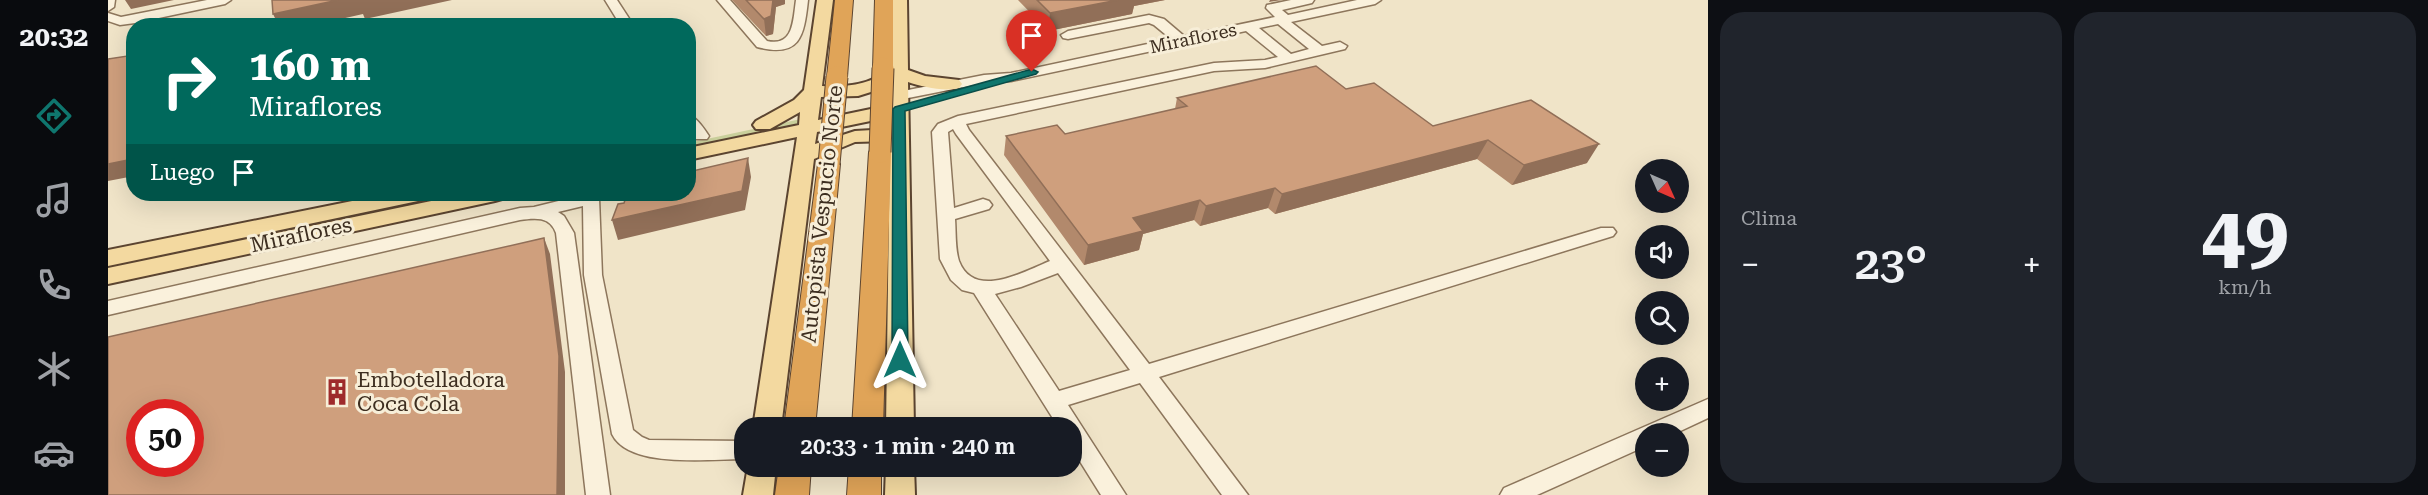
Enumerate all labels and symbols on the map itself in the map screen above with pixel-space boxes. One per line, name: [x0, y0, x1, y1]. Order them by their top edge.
pin: [1006, 10, 1057, 72]
street label: Miraflores: [1147, 19, 1239, 57]
street label: Autopista Vespucio Norte: [797, 84, 847, 344]
north arrow: [1635, 159, 1689, 213]
street label: Miraflores: [248, 213, 354, 257]
position arrow: [868, 328, 932, 392]
place label: Embotelladora Coca Cola: [357, 368, 506, 416]
building icon: Embotelladora Coca Cola: [322, 377, 352, 407]
speed limit sign: 50: [126, 399, 204, 477]

